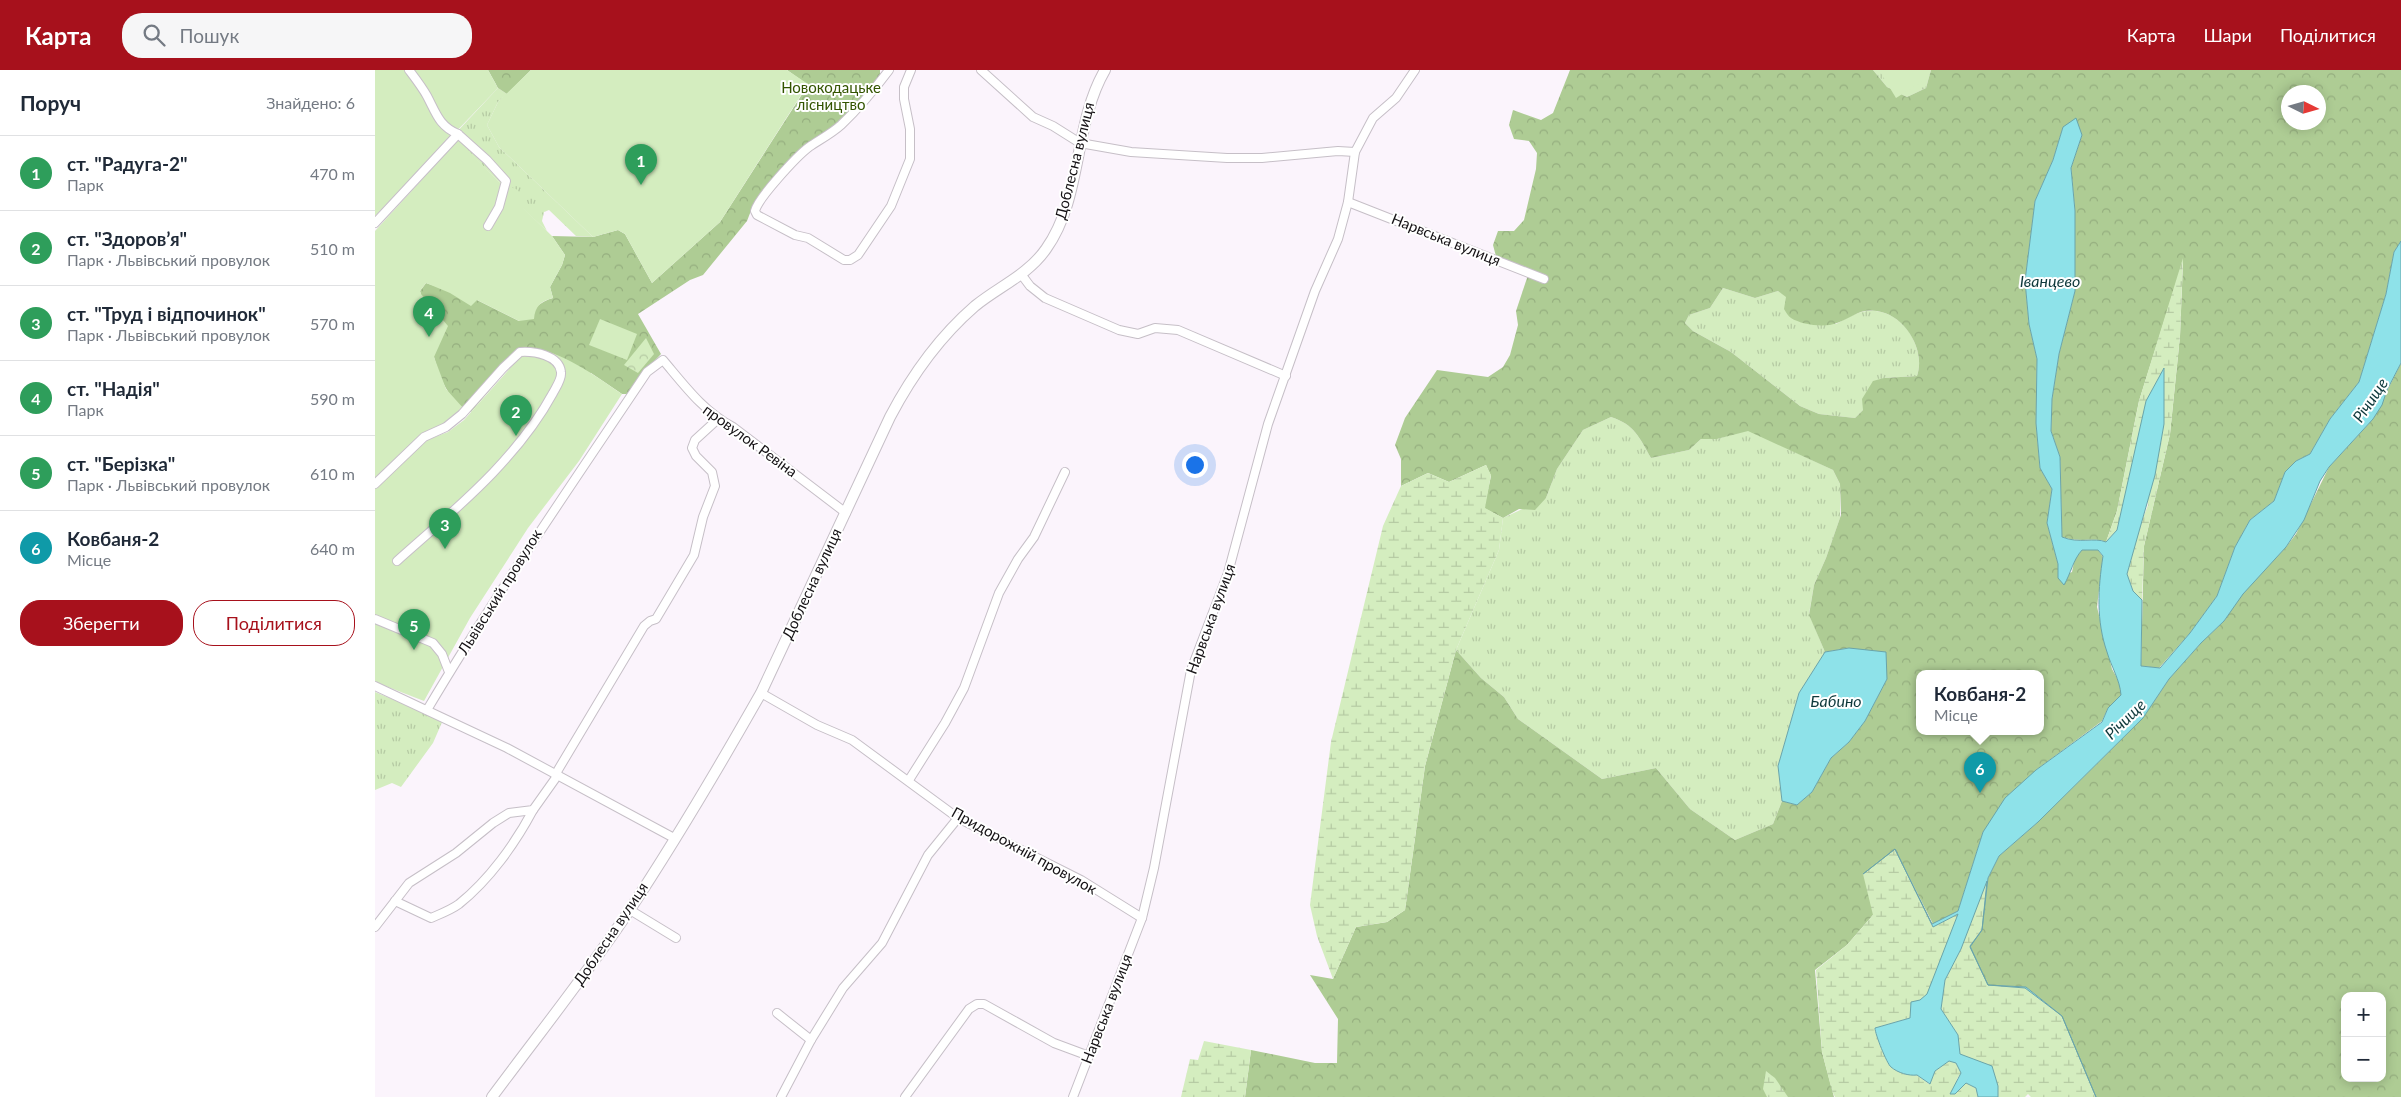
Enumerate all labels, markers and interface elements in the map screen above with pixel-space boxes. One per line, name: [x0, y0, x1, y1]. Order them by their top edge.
search box: [122, 13, 472, 58]
text: Карта: [25, 21, 92, 50]
icon: search: [140, 21, 168, 49]
text: Пошук: [180, 24, 239, 47]
text: Карта: [2127, 24, 2175, 46]
text: Шари: [2203, 24, 2252, 46]
text: Поділитися: [2280, 24, 2376, 46]
park label: Новокодацьке лісництво: [781, 78, 881, 113]
north arrow: [2281, 85, 2326, 130]
text: Поруч: [20, 90, 81, 115]
text: Знайдено: 6: [266, 93, 355, 112]
street label: Доблесна вулиця: [1051, 100, 1097, 221]
pin: 1: [625, 144, 657, 185]
text: ст. "Радуга-2": [67, 152, 188, 175]
text: 1: [31, 164, 41, 183]
text: 470 m: [310, 164, 355, 183]
text: Парк: [67, 175, 104, 194]
street label: Нарвська вулиця: [1389, 209, 1504, 269]
text: ст. "Здоров’я": [67, 227, 187, 250]
text: 2: [31, 239, 41, 258]
text: 510 m: [310, 239, 355, 258]
text: Парк · Львівський провулок: [67, 250, 270, 269]
water label: Іванцево: [2020, 271, 2080, 290]
pin: 4: [413, 296, 445, 337]
text: ст. "Труд і відпочинок": [67, 302, 266, 325]
text: 3: [31, 314, 41, 333]
text: 570 m: [310, 314, 355, 333]
text: Парк · Львівський провулок: [67, 325, 270, 344]
water label: Річище: [2348, 374, 2391, 426]
text: ст. "Надія": [67, 377, 160, 400]
text: 4: [31, 389, 41, 408]
text: 590 m: [310, 389, 355, 408]
pin: 2: [500, 395, 532, 436]
text: Парк: [67, 400, 104, 419]
street label: провулок Ревіна: [700, 400, 801, 480]
text: ст. "Берізка": [67, 452, 175, 475]
your location: [1182, 452, 1208, 478]
text: 5: [31, 464, 41, 483]
text: 610 m: [310, 464, 355, 483]
text: Парк · Львівський провулок: [67, 475, 270, 494]
pin: 3: [429, 508, 461, 549]
street label: Львівський провулок: [453, 525, 545, 658]
street label: Доблесна вулиця: [778, 525, 845, 642]
text: Ковбаня-2: [67, 527, 159, 550]
text: 6: [31, 539, 41, 558]
text: 640 m: [310, 539, 355, 558]
text: Місце: [67, 550, 111, 569]
street label: Нарвська вулиця: [1182, 561, 1238, 676]
button: Зберегти: [20, 600, 183, 646]
button: Поділитися: [193, 600, 355, 646]
pin: 5: [398, 609, 430, 650]
popup: [1916, 670, 2044, 735]
text: Ковбаня-2: [1934, 682, 2026, 705]
water label: Бабино: [1810, 691, 1862, 710]
water label: Річище: [2100, 694, 2149, 743]
text: Місце: [1934, 705, 1978, 724]
pin: 6: [1964, 752, 1996, 793]
street label: Придорожній провулок: [949, 803, 1100, 898]
street label: Доблесна вулиця: [569, 879, 651, 988]
street label: Нарвська вулиця: [1077, 951, 1135, 1066]
map controls: [2341, 992, 2386, 1082]
button: +: [2341, 992, 2386, 1037]
button: −: [2341, 1037, 2386, 1082]

